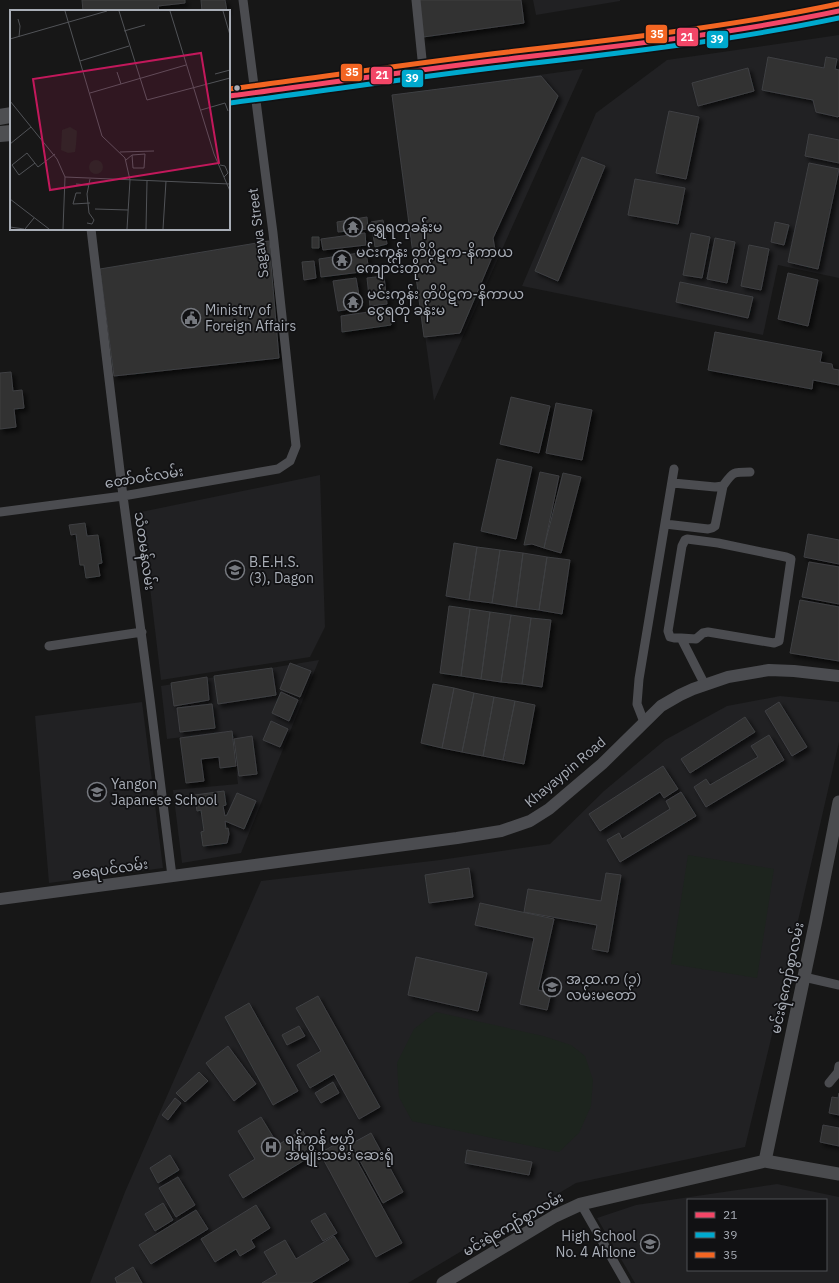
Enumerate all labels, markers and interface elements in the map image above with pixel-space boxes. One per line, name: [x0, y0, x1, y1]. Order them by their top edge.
inset map: [10, 10, 230, 230]
line badge: 35: [645, 24, 668, 44]
text: 35: [650, 27, 664, 41]
line badge: 21: [676, 27, 699, 47]
text: 21: [680, 30, 694, 44]
line badge: 39: [706, 30, 729, 49]
text: 39: [710, 32, 724, 46]
line badge: 35: [340, 63, 363, 82]
text: 35: [345, 65, 359, 79]
line badge: 21: [370, 66, 393, 85]
text: 21: [375, 68, 389, 82]
line badge: 39: [401, 69, 424, 88]
text: 39: [405, 71, 419, 85]
unlabelled marker: [232, 83, 242, 93]
street label: Sagawa Street: [244, 187, 272, 279]
temple icon: ရွှေရတုခန်းမ: [342, 216, 364, 238]
place label: ရွှေရတုခန်းမ: [367, 217, 442, 239]
place label: မင်းကွန်း တိပိဋက-နိကာယ ကျောင်းတိုက်: [356, 242, 513, 280]
temple icon: မင်းကွန်း တိပိဋက-နိကာယ ကျောင်းတိုက်: [331, 249, 353, 271]
place label: မင်းကွန်း တိပိဋက-နိကာယ ငွေရတု ခန်းမ: [367, 284, 524, 322]
temple icon: မင်းကွန်း တိပိဋက-နိကာယ ငွေရတု ခန်းမ: [342, 291, 364, 313]
place label: Ministry of Foreign Affairs: [205, 301, 296, 335]
public building icon: Ministry of Foreign Affairs: [180, 307, 202, 329]
street label: တော်ဝင်လမ်း: [103, 461, 185, 492]
street label: သံတမန်လမ်း: [128, 510, 160, 592]
place label: B.E.H.S. (3), Dagon: [249, 553, 314, 587]
school or university icon: B.E.H.S. (3), Dagon: [224, 559, 246, 581]
street label: Khayaypin Road: [521, 733, 609, 811]
place label: Yangon Japanese School: [111, 775, 217, 809]
school or university icon: Yangon Japanese School: [86, 781, 108, 803]
street label: ခရေပင်လမ်း: [71, 854, 150, 886]
street label: မင်းရဲကျော်စွာလမ်း: [765, 921, 811, 1036]
place label: အ.ထ.က (၁) လမ်းမတော်: [566, 970, 641, 1004]
school or university icon: အ.ထ.က (၁) လမ်းမတော်: [541, 976, 563, 998]
place label: ရန်ကုန် ဗဟို အမျိုးသမီး ဆေးရုံ: [285, 1129, 394, 1167]
hospital icon: ရန်ကုန် ဗဟို အမျိုးသမီး ဆေးရုံ: [260, 1136, 282, 1158]
street label: မင်းရဲကျော်စွာလမ်း: [459, 1187, 568, 1263]
legend: [687, 1199, 827, 1271]
text: 21: [723, 1207, 737, 1222]
place label: High School No. 4 Ahlone: [556, 1227, 636, 1261]
text: 39: [723, 1227, 737, 1242]
school or university icon: High School No. 4 Ahlone: [639, 1233, 661, 1255]
text: 35: [723, 1247, 737, 1262]

